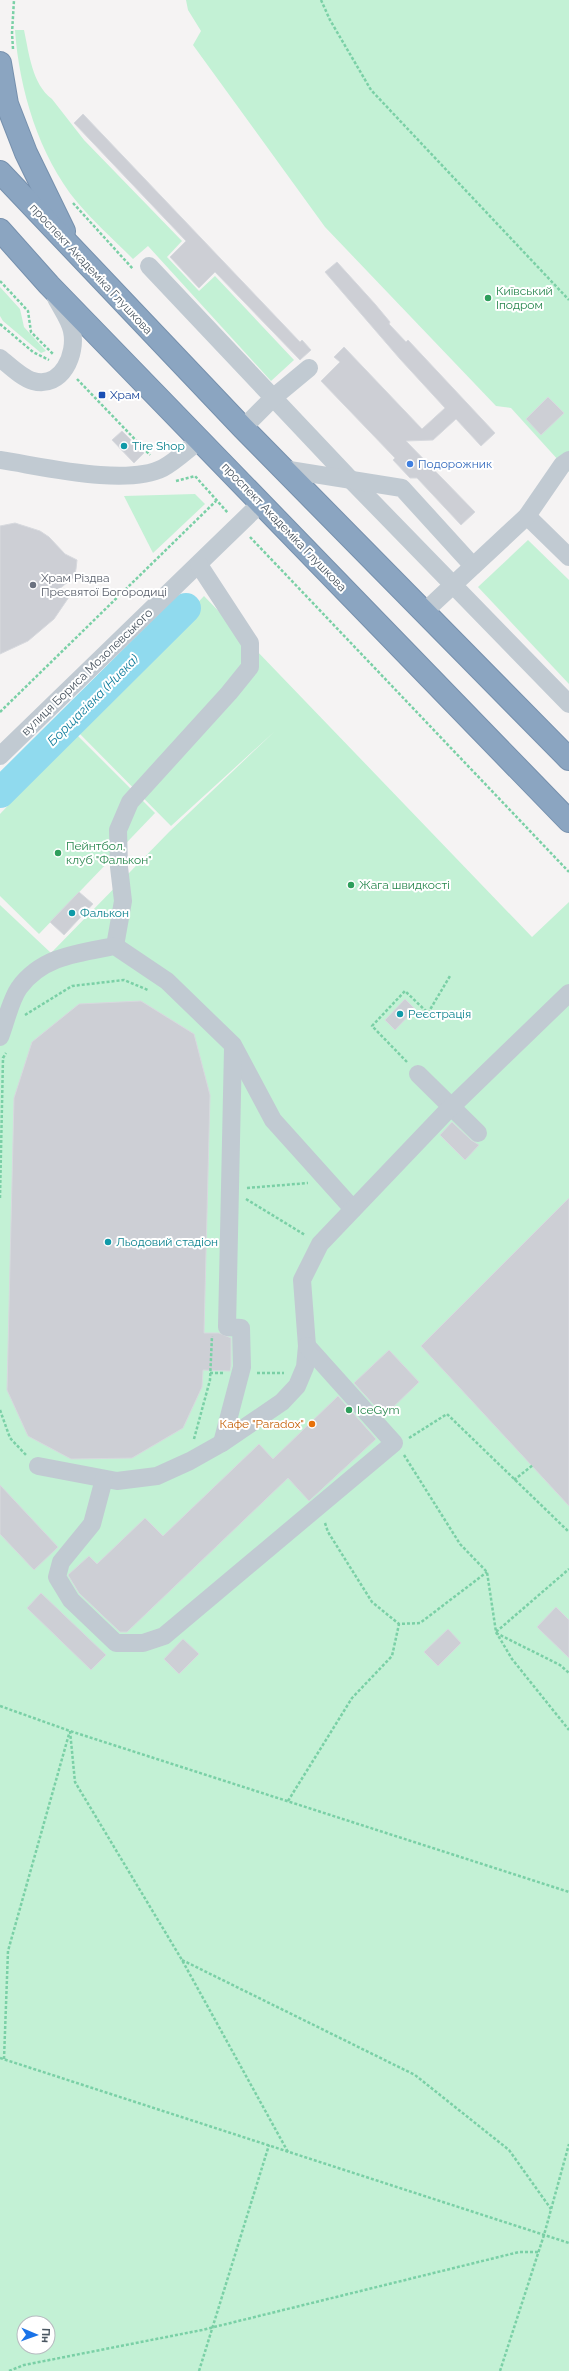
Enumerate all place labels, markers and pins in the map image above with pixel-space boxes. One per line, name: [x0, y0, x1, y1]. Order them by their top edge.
place label: Київський Іподром: [496, 284, 553, 312]
marker: Київський Іподром: [483, 293, 493, 303]
place label: Храм: [110, 388, 140, 402]
marker: Храм: [97, 390, 107, 400]
place label: Tire Shop: [132, 439, 185, 453]
marker: Tire Shop: [119, 441, 129, 451]
place label: Подорожник: [418, 457, 492, 471]
marker: Подорожник: [405, 459, 415, 469]
place label: Храм Різдва Пресвятої Богородиці: [41, 571, 167, 599]
marker: Храм Різдва Пресвятої Богородиці: [28, 580, 38, 590]
place label: Пейнтбол, клуб "Фалькон": [66, 839, 152, 867]
marker: Пейнтбол, клуб "Фалькон": [53, 848, 63, 858]
place label: Жага швидкості: [359, 878, 450, 892]
marker: Жага швидкості: [346, 880, 356, 890]
place label: Фалькон: [80, 906, 129, 920]
marker: Фалькон: [67, 908, 77, 918]
place label: Реєстрація: [408, 1007, 471, 1021]
marker: Реєстрація: [395, 1009, 405, 1019]
place label: Льодовий стадіон: [116, 1235, 218, 1249]
marker: Льодовий стадіон: [103, 1237, 113, 1247]
place label: IceGym: [357, 1403, 399, 1417]
marker: IceGym: [344, 1405, 354, 1415]
place label: Кафе "Paradox": [220, 1417, 304, 1431]
marker: Кафе "Paradox": [307, 1419, 317, 1429]

